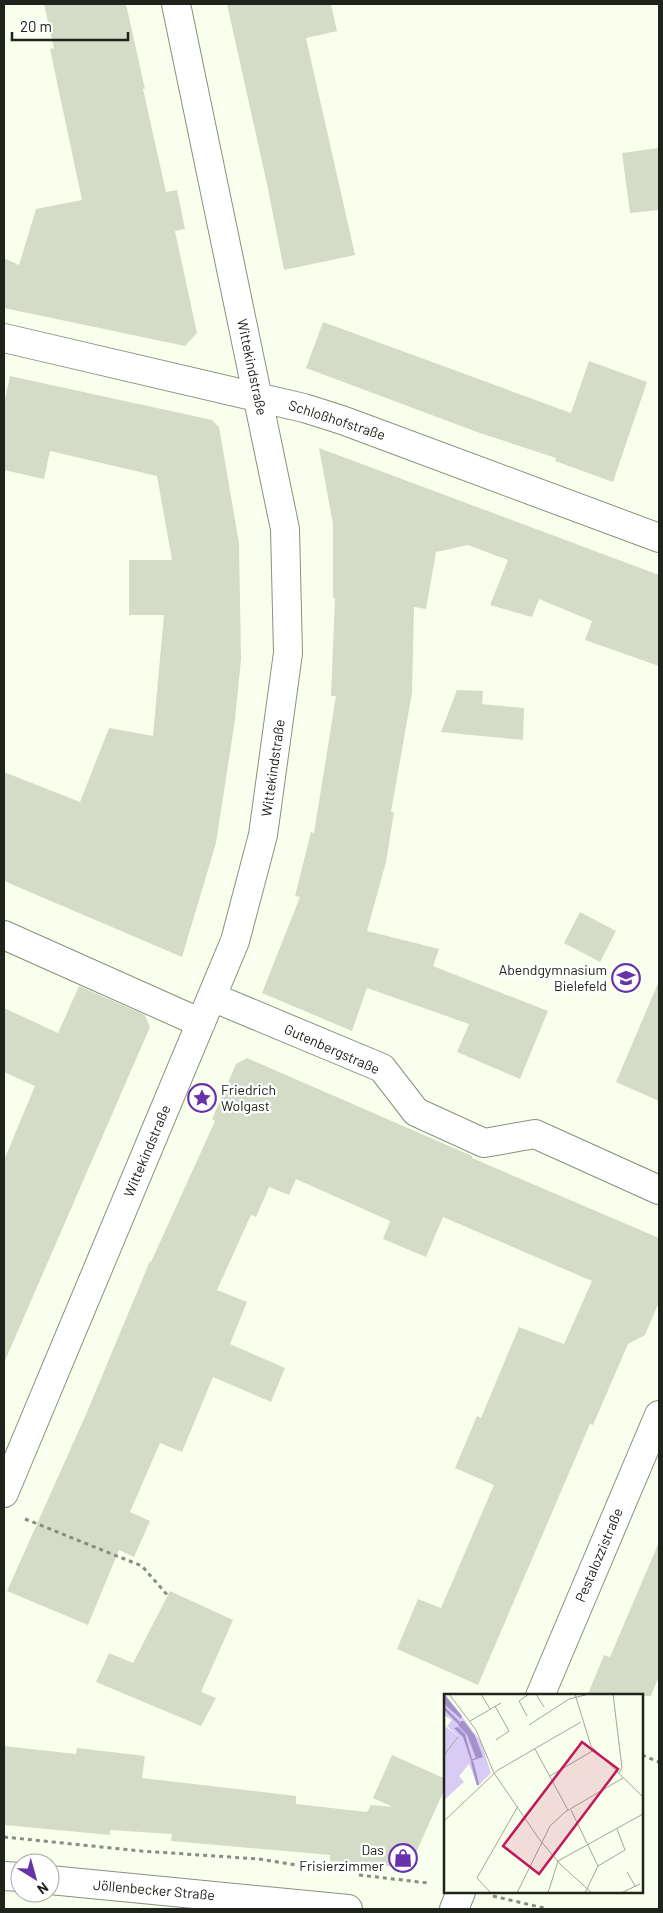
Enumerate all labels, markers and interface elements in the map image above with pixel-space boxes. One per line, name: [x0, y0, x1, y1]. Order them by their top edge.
scale bar: [12, 10, 129, 42]
text: 20 m: [20, 17, 52, 35]
street label: Wittekindstraße: [234, 317, 271, 417]
street label: Schloßhofstraße: [287, 396, 388, 443]
street label: Wittekindstraße: [257, 718, 288, 818]
place label: Abendgymnasium Bielefeld: [499, 961, 607, 994]
school or university icon: Abendgymnasium Bielefeld: [611, 963, 641, 993]
street label: Gutenbergstraße: [282, 1020, 383, 1077]
place label: Friedrich Wolgast: [221, 1081, 276, 1114]
place icon: Friedrich Wolgast: [187, 1083, 217, 1113]
street label: Wittekindstraße: [120, 1102, 174, 1199]
street label: Pestalozzistraße: [571, 1505, 626, 1604]
inset map: [444, 1694, 643, 1893]
place label: Das Frisierzimmer: [299, 1841, 384, 1874]
shop icon: Das Frisierzimmer: [388, 1843, 418, 1873]
north arrow: [10, 1853, 60, 1903]
street label: Jöllenbecker Straße: [92, 1876, 216, 1903]
text: N: [34, 1879, 52, 1898]

